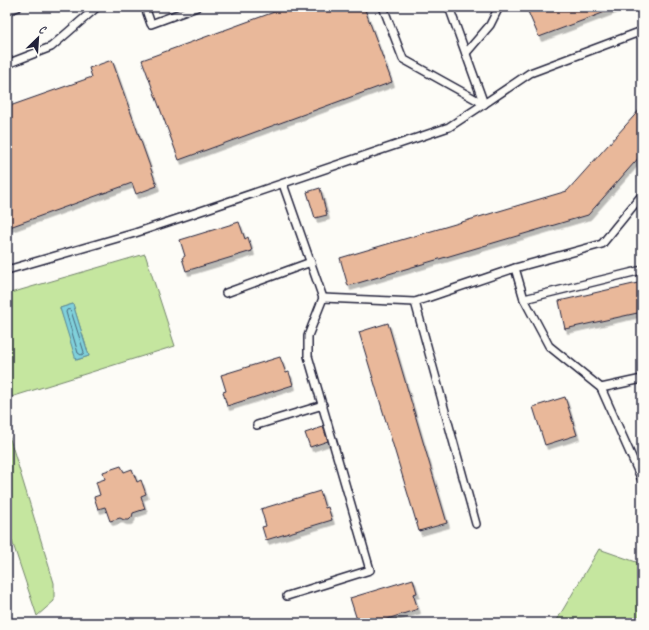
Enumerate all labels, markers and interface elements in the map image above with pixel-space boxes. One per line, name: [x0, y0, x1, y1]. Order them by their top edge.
north arrow: [18, 18, 58, 58]
text: С: [37, 21, 49, 37]

